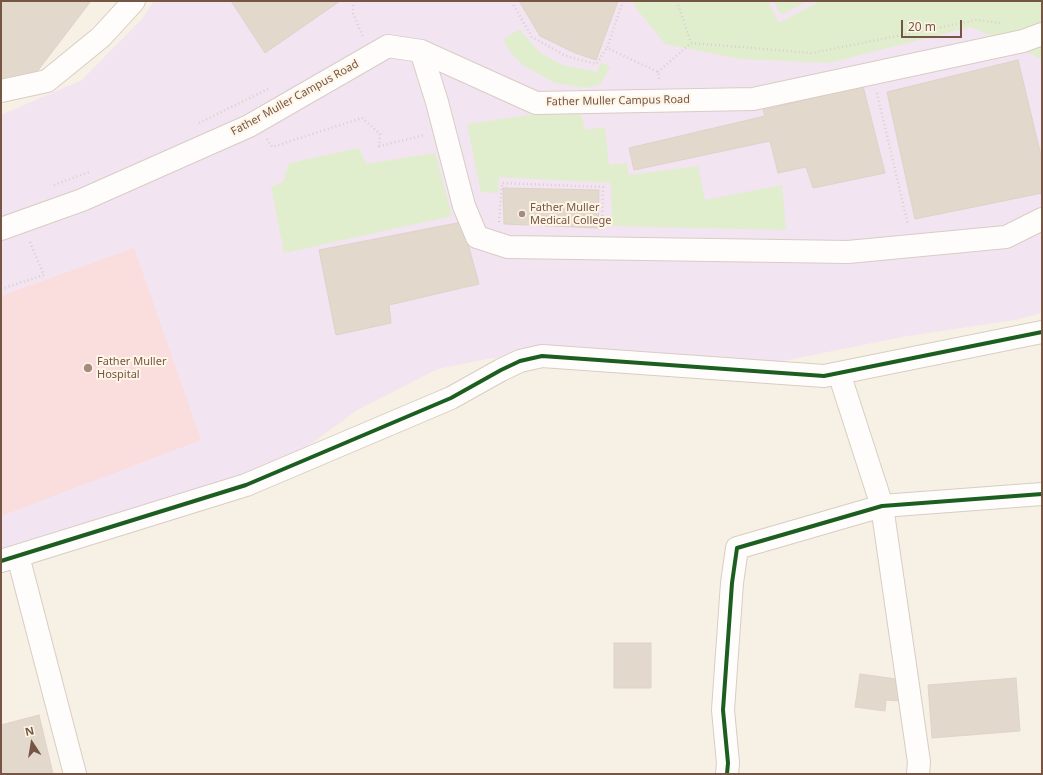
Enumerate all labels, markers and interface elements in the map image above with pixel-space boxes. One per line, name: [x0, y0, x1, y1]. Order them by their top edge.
scale bar: [903, 12, 964, 38]
text: 20 m: [908, 18, 936, 35]
street label: Father Muller Campus Road: [229, 57, 361, 139]
street label: Father Muller Campus Road: [546, 93, 690, 109]
place label: Father Muller Medical College: [530, 201, 611, 227]
marker: Father Muller Medical College: [517, 209, 527, 219]
place label: Father Muller Hospital: [97, 355, 166, 381]
marker: Father Muller Hospital: [82, 362, 94, 374]
north arrow: [12, 723, 52, 763]
text: N: [23, 723, 35, 739]

